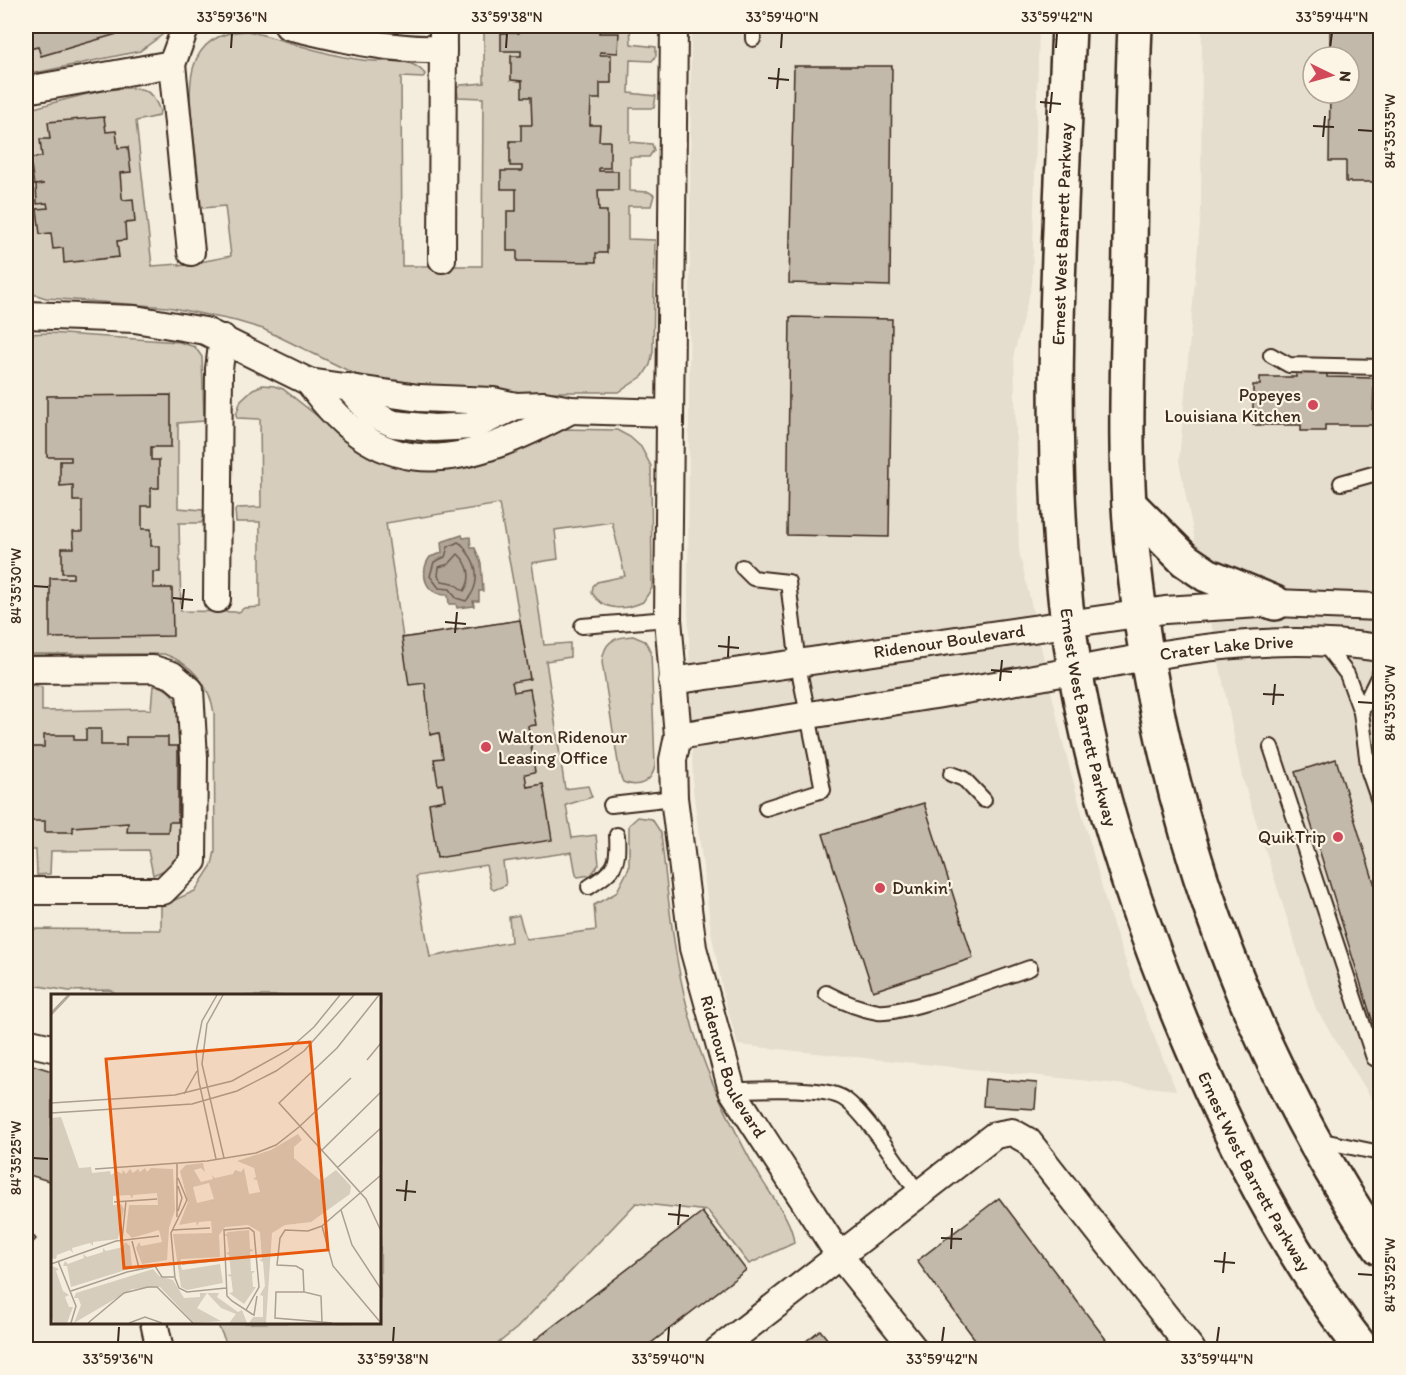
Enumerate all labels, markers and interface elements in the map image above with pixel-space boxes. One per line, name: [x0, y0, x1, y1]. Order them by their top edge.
text: 33°59'36"N: [197, 8, 268, 26]
text: 33°59'38"N: [471, 8, 543, 26]
text: 33°59'40"N: [745, 8, 819, 26]
text: 33°59'42"N: [1021, 8, 1093, 26]
text: 33°59'44"N: [1296, 8, 1368, 26]
north arrow: [1301, 45, 1361, 105]
text: N: [1336, 70, 1355, 82]
text: 84°35'35"W: [1381, 93, 1399, 168]
street label: Ernest West Barrett Parkway: [1047, 122, 1077, 346]
place label: Popeyes Louisiana Kitchen: [1165, 384, 1301, 427]
marker: Popeyes Louisiana Kitchen: [1306, 398, 1320, 412]
text: 84°35'30"W: [7, 548, 25, 624]
street label: Ernest West Barrett Parkway: [1055, 607, 1122, 829]
street label: Ridenour Boulevard: [872, 619, 1026, 663]
street label: Crater Lake Drive: [1158, 631, 1294, 665]
text: 84°35'30"W: [1381, 665, 1399, 741]
place label: Walton Ridenour Leasing Office: [498, 726, 628, 769]
marker: Walton Ridenour Leasing Office: [479, 740, 493, 754]
place label: QuikTrip: [1258, 826, 1326, 848]
marker: QuikTrip: [1331, 830, 1345, 844]
place label: Dunkin': [892, 877, 951, 899]
marker: Dunkin': [873, 881, 887, 895]
street label: Ridenour Boulevard: [695, 993, 771, 1142]
inset map: [51, 994, 381, 1324]
street label: Ernest West Barrett Parkway: [1193, 1068, 1316, 1276]
text: 84°35'25"W: [7, 1121, 25, 1195]
text: 84°35'25"W: [1381, 1238, 1399, 1312]
text: 33°59'36"N: [83, 1350, 154, 1368]
text: 33°59'38"N: [357, 1350, 429, 1368]
text: 33°59'40"N: [631, 1350, 705, 1368]
text: 33°59'42"N: [906, 1350, 978, 1368]
text: 33°59'44"N: [1181, 1350, 1253, 1368]

